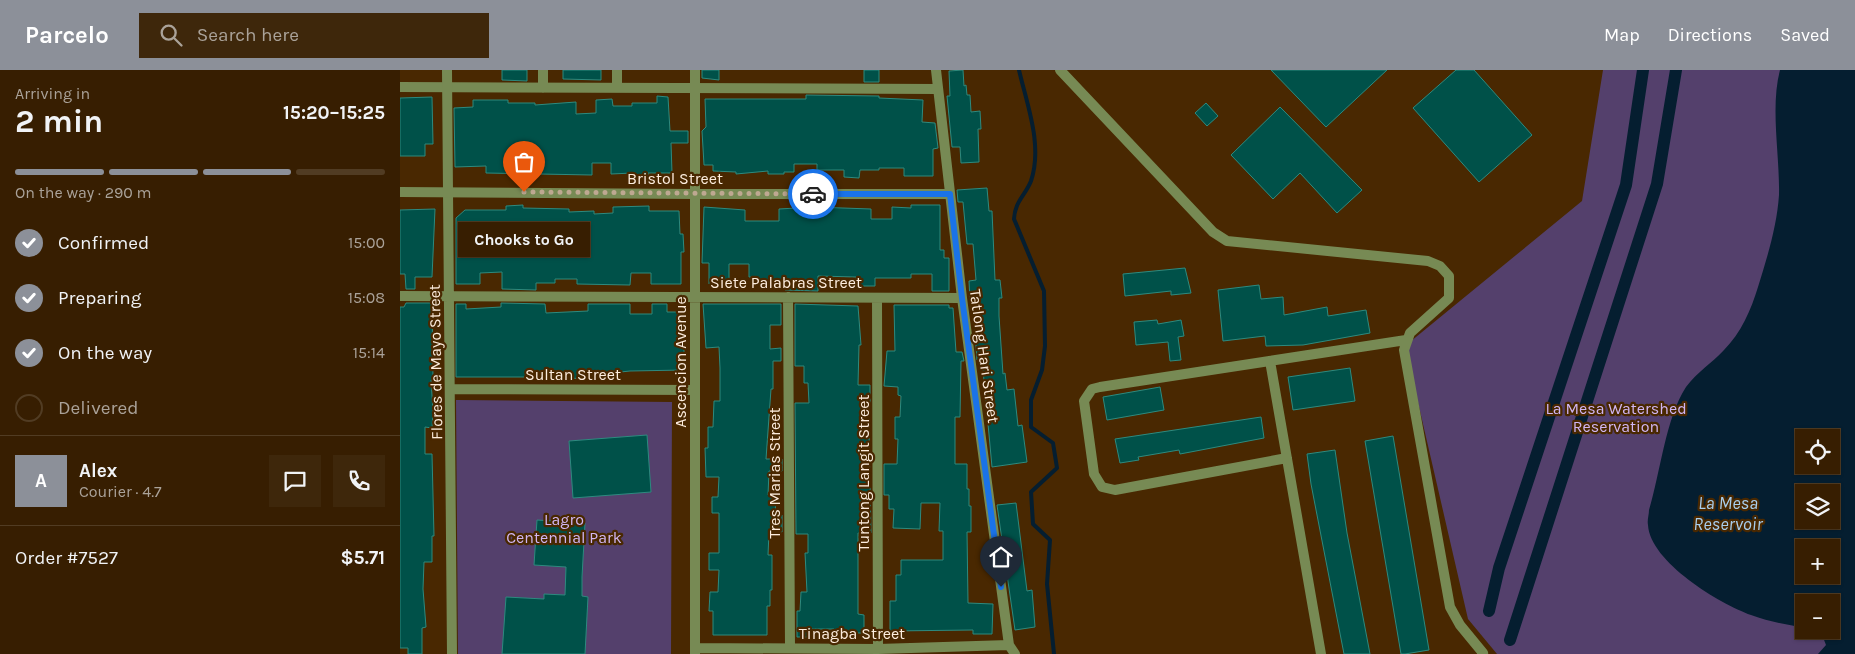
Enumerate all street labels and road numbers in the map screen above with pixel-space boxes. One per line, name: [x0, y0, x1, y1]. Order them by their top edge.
street label: Bristol Street: [627, 169, 723, 188]
street label: Siete Palabras Street: [710, 273, 862, 292]
street label: Flores de Mayo Street: [425, 284, 446, 440]
street label: Tatlong Hari Street: [966, 288, 1003, 424]
street label: Ascencion Avenue: [671, 296, 690, 428]
street label: Sultan Street: [525, 365, 621, 384]
street label: Tuntong Langit Street: [854, 395, 873, 551]
street label: Tres Marias Street: [765, 408, 784, 538]
street label: Tinagba Street: [799, 624, 905, 643]

